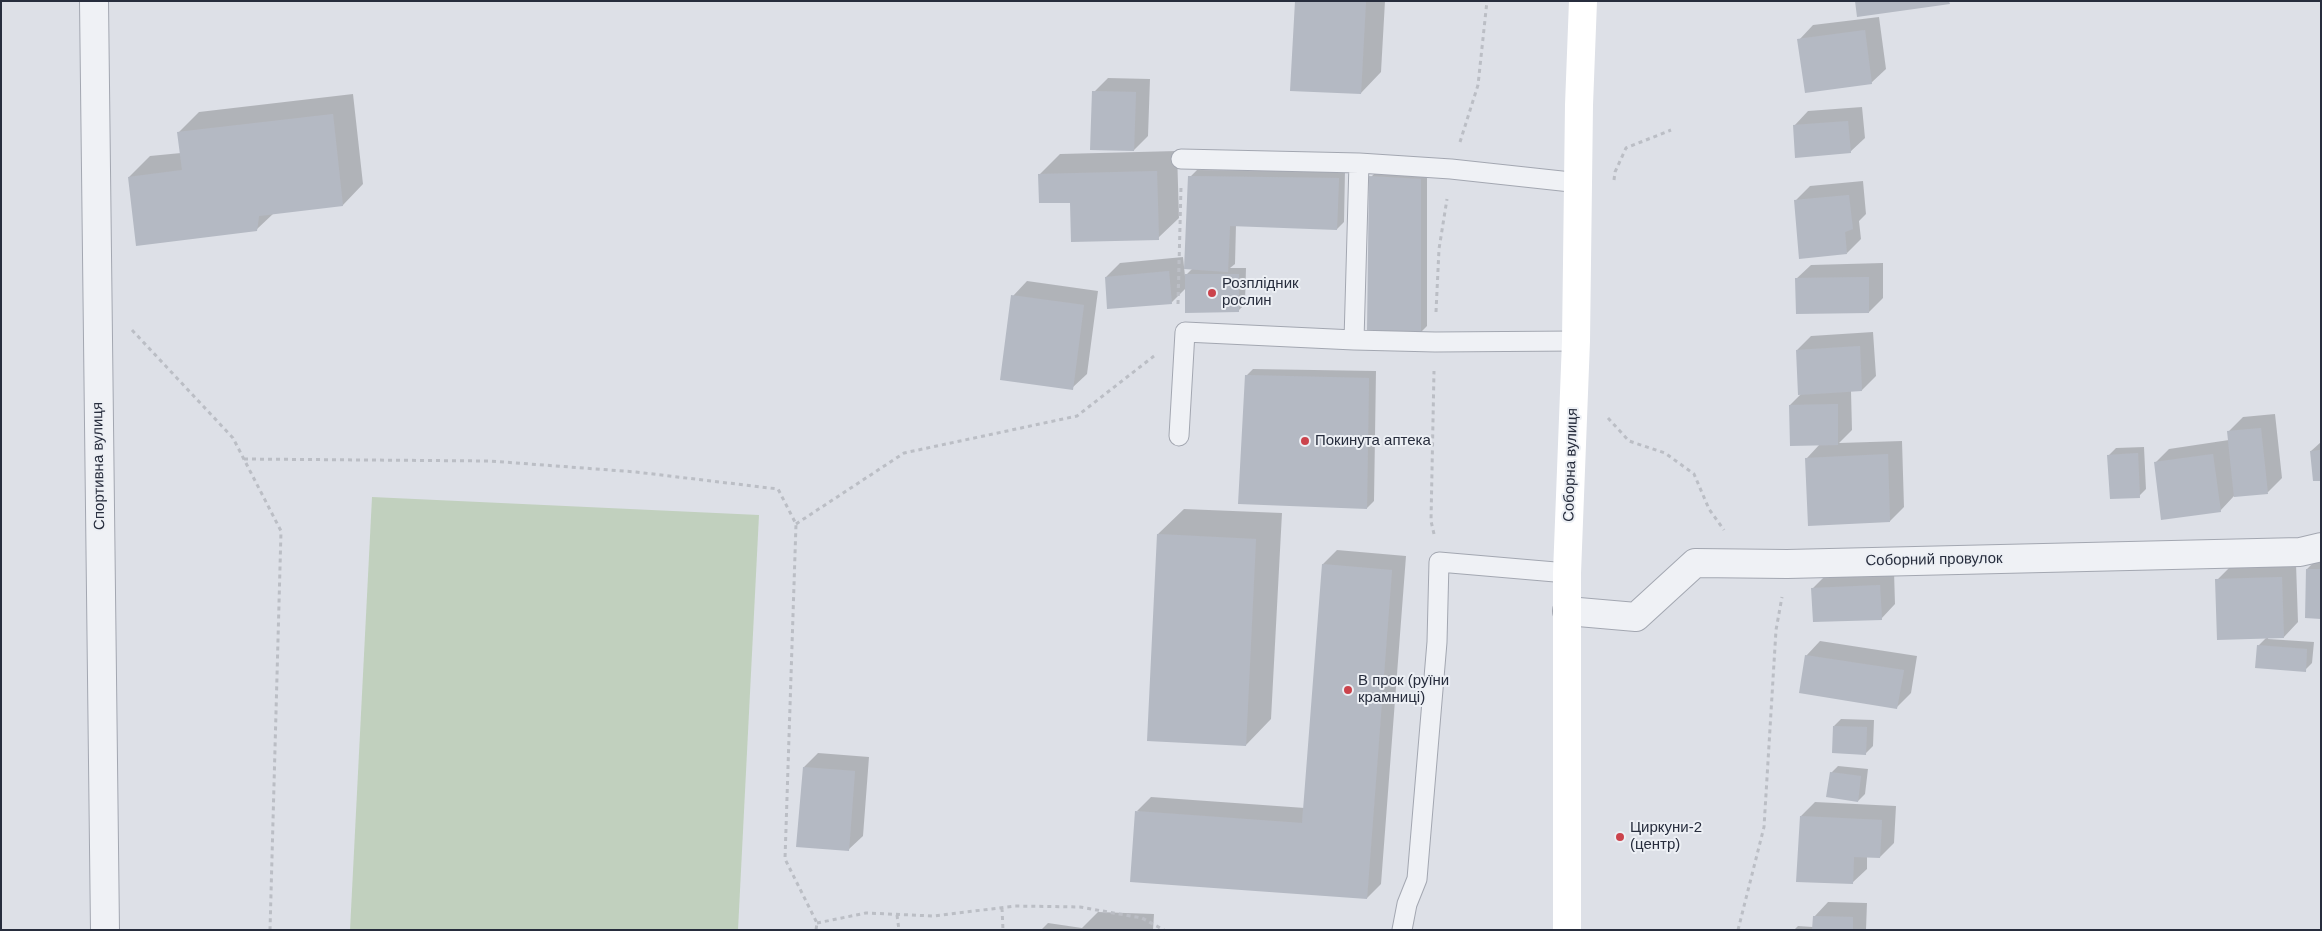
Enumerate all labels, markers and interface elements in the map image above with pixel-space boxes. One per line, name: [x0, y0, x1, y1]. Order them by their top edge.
place label: Розплідник рослин: [1222, 275, 1299, 310]
marker: Розплідник рослин: [1206, 287, 1218, 299]
street label: Спортивна вулиця: [89, 402, 109, 530]
street label: Соборна вулиця: [1560, 408, 1582, 522]
place label: Покинута аптека: [1315, 432, 1431, 450]
marker: Покинута аптека: [1299, 435, 1311, 447]
street label: Соборний провулок: [1865, 550, 2003, 570]
place label: В прок (руїни крамниці): [1358, 672, 1449, 707]
marker: В прок (руїни крамниці): [1342, 684, 1354, 696]
place label: Циркуни-2 (центр): [1630, 819, 1702, 854]
marker: Циркуни-2 (центр): [1614, 831, 1626, 843]

